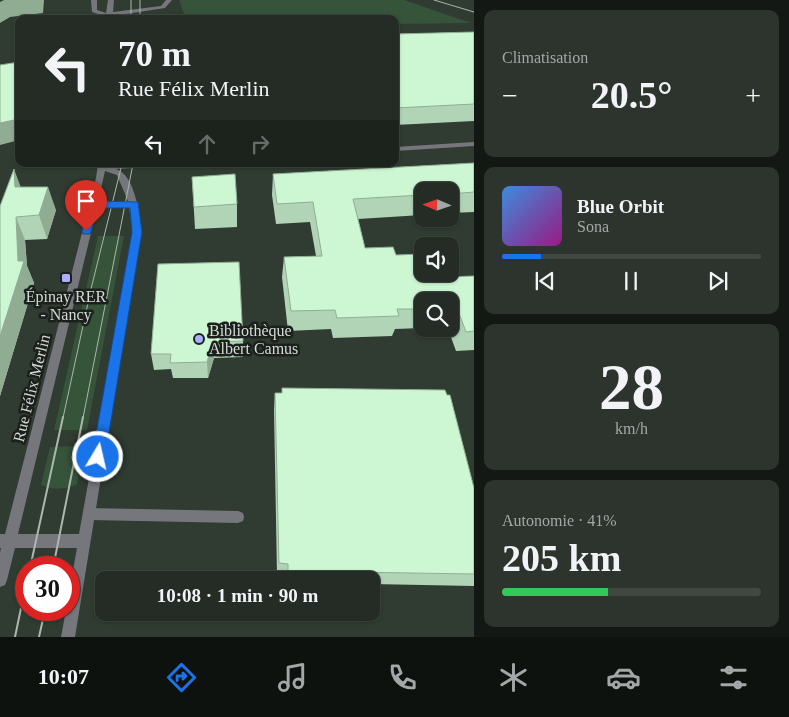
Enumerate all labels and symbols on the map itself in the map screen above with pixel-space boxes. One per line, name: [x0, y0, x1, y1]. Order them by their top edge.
pin: [65, 180, 107, 231]
north arrow: [414, 182, 459, 228]
marker: Épinay RER - Nancy: [60, 272, 72, 284]
place label: Épinay RER - Nancy: [26, 287, 107, 324]
place label: Bibliothèque Albert Camus: [209, 322, 298, 357]
street label: Rue Félix Merlin: [10, 333, 53, 444]
marker: Bibliothèque Albert Camus: [193, 333, 205, 345]
position arrow: [71, 430, 123, 482]
speed limit sign: 30: [15, 556, 80, 621]

